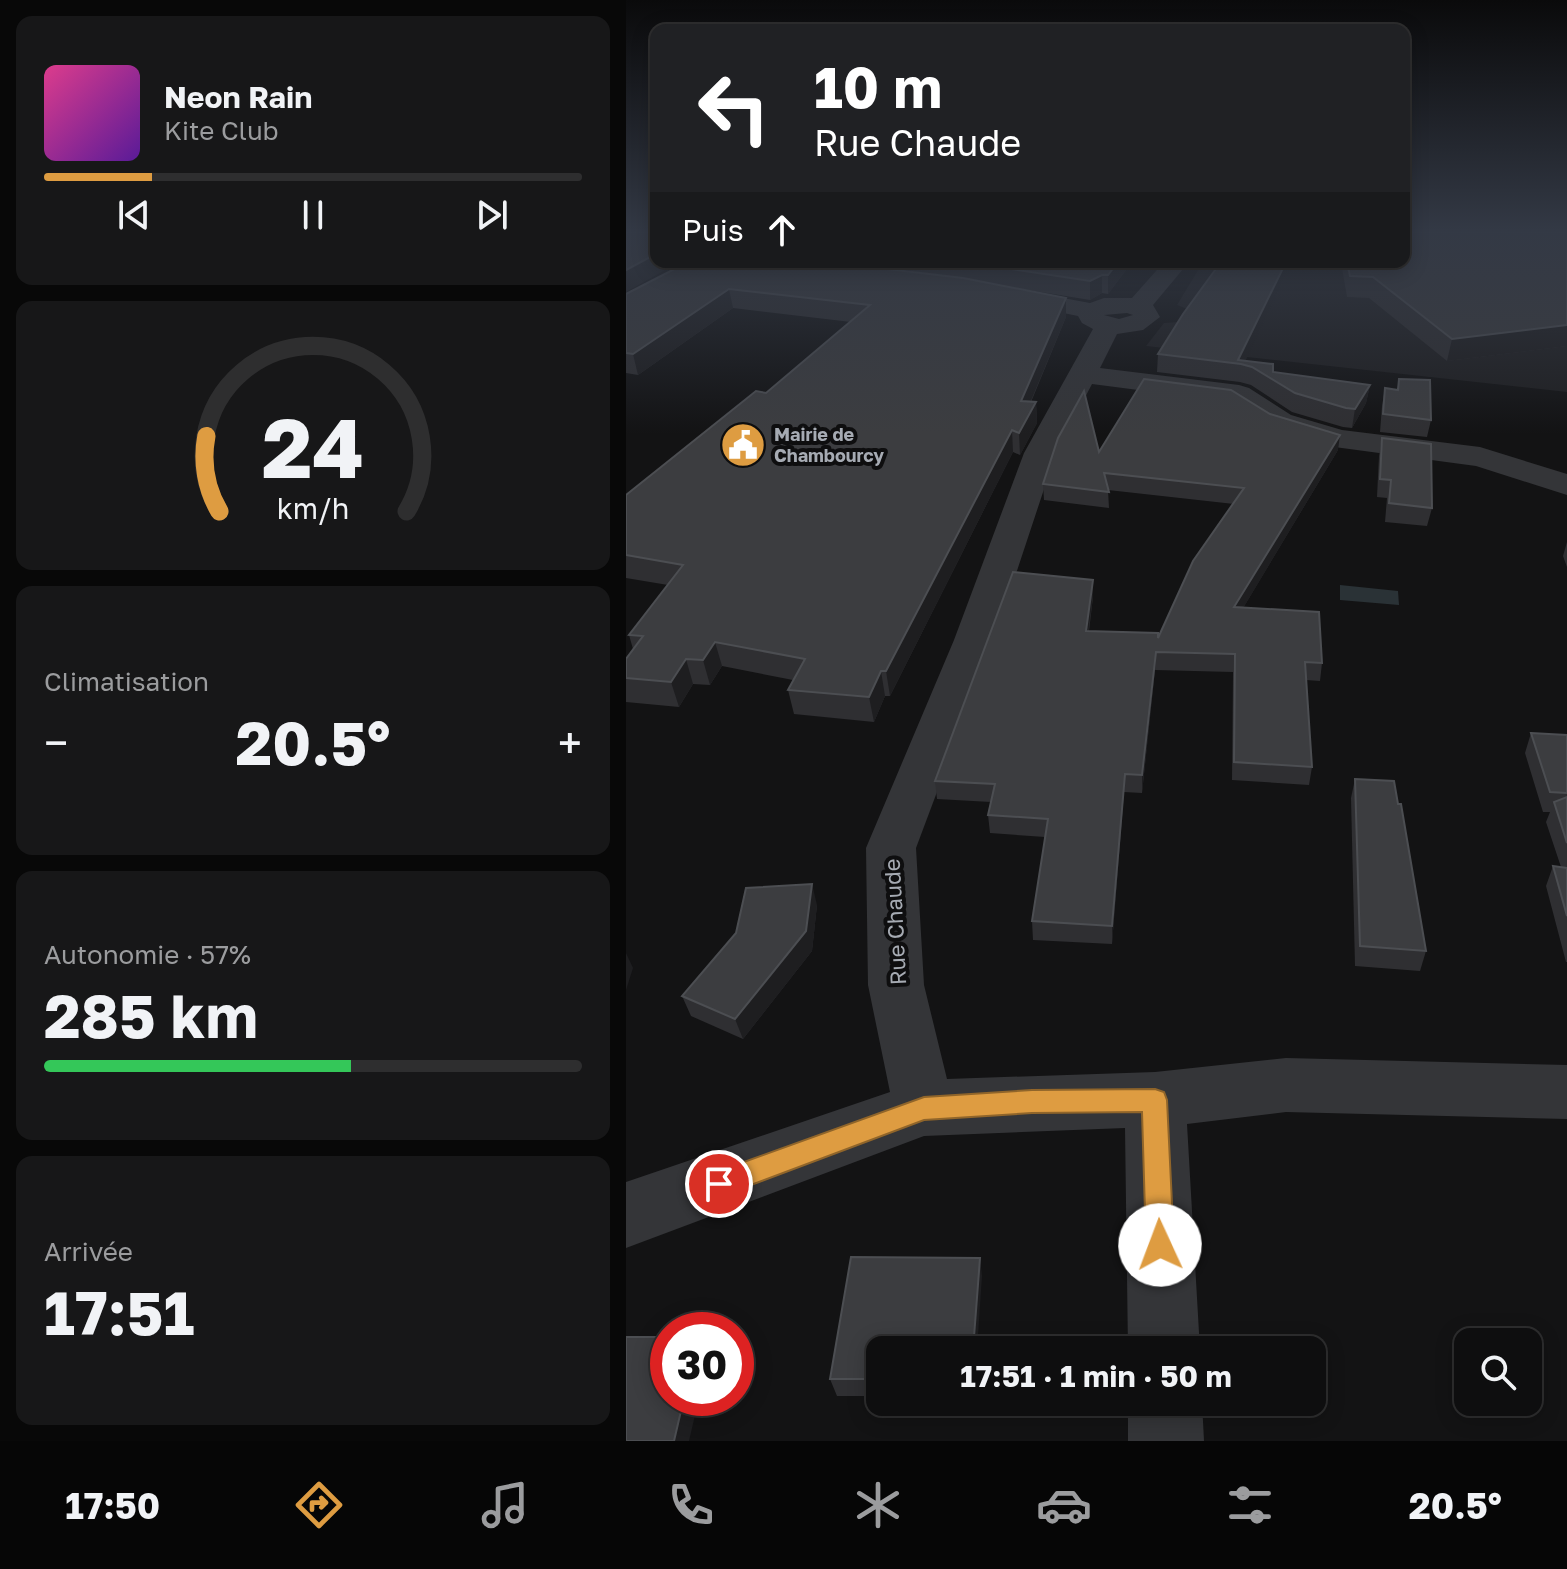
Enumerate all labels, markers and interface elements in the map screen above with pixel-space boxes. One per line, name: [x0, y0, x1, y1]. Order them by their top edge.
text: 10 m: [814, 53, 942, 120]
icon: left: [682, 56, 786, 160]
text: Neon Rain: [164, 79, 312, 115]
text: Kite Club: [164, 115, 279, 146]
text: Rue Chaude: [814, 121, 1021, 164]
icon: previous: [112, 193, 156, 237]
icon: pause: [291, 193, 335, 237]
icon: next: [470, 193, 514, 237]
icon: ahead: [760, 208, 804, 252]
text: Puis: [682, 212, 744, 248]
text: 24: [262, 395, 364, 495]
public building icon: Mairie de Chambourcy: [719, 421, 767, 469]
place label: Mairie de Chambourcy: [774, 423, 884, 466]
text: km/h: [277, 491, 349, 525]
text: Climatisation: [44, 666, 209, 697]
text: 20.5°: [236, 706, 390, 778]
text: −: [44, 716, 68, 769]
text: +: [558, 716, 582, 769]
street label: Rue Chaude: [878, 858, 911, 986]
text: Autonomie · 57%: [44, 939, 251, 970]
text: 285 km: [44, 979, 258, 1051]
pin: [685, 1150, 753, 1218]
icon: arrive: [697, 1162, 741, 1206]
position arrow: [1118, 1203, 1202, 1287]
text: Arrivée: [44, 1236, 133, 1267]
text: 17:51: [44, 1276, 194, 1348]
speed limit sign: 30: [650, 1312, 754, 1416]
map controls: [1454, 1328, 1542, 1416]
button: search: [1454, 1328, 1542, 1416]
text: 17:51 · 1 min · 50 m: [960, 1358, 1232, 1394]
icon: directions: [291, 1477, 347, 1533]
icon: music: [477, 1477, 533, 1533]
icon: phone: [663, 1477, 719, 1533]
icon: climate: [850, 1477, 906, 1533]
icon: car: [1036, 1477, 1092, 1533]
icon: filters: [1222, 1477, 1278, 1533]
text: 17:50: [65, 1484, 160, 1527]
text: 20.5°: [1409, 1484, 1502, 1527]

